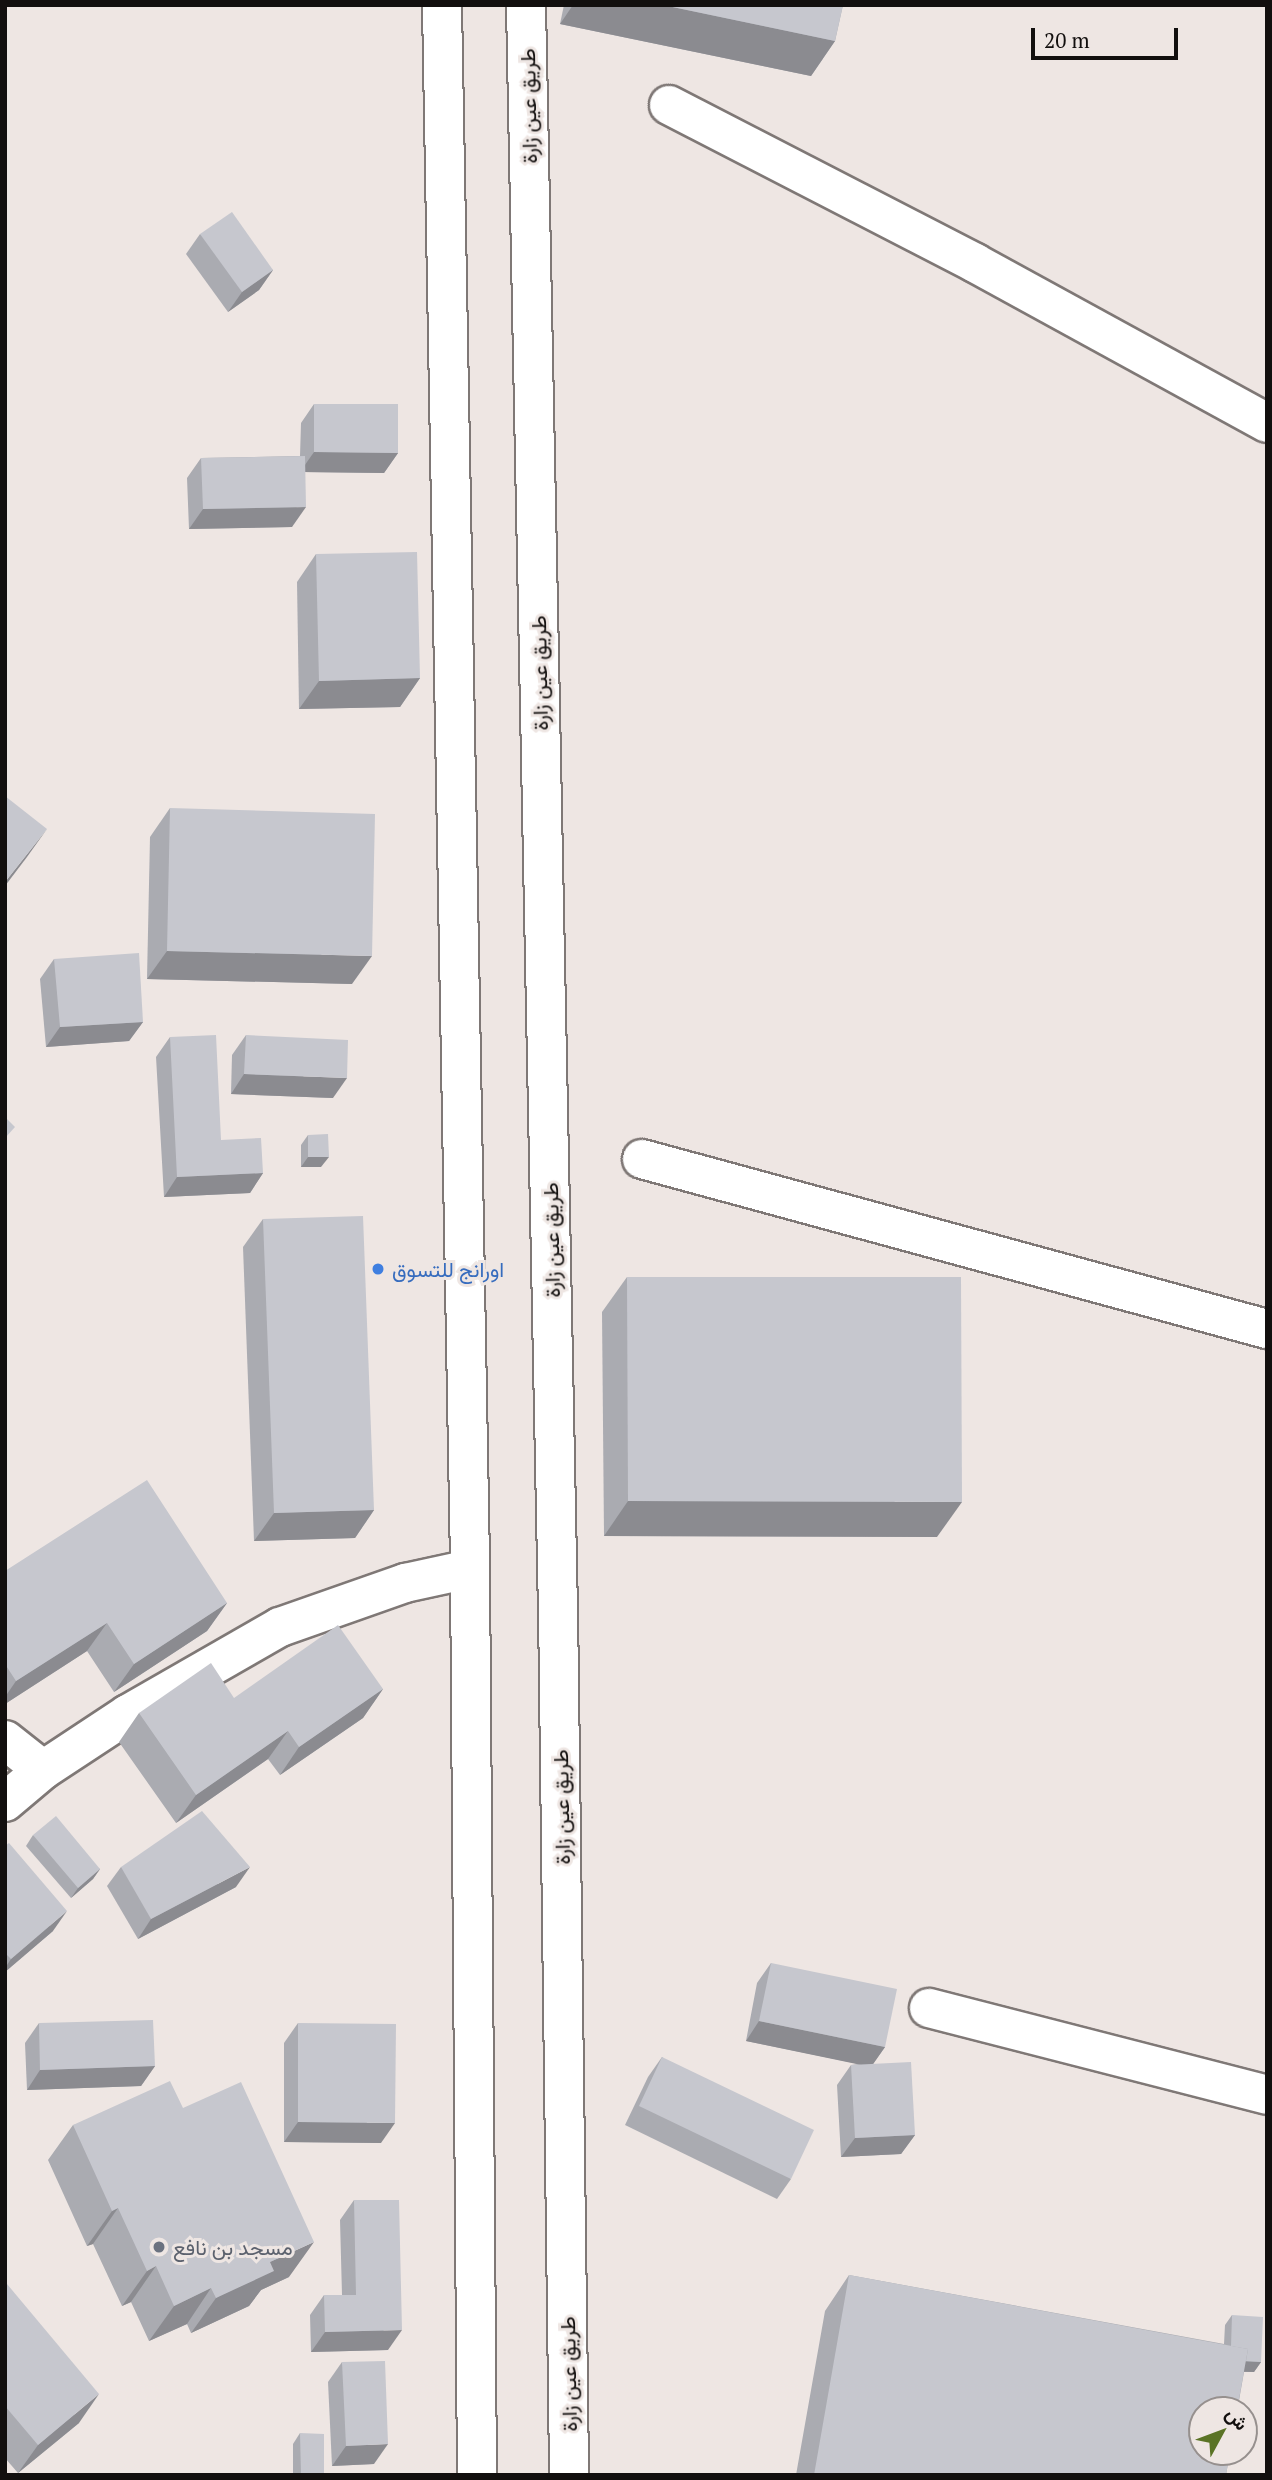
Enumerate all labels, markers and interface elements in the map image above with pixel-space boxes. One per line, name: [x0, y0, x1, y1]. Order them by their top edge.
scale bar: [1034, 14, 1181, 58]
text: 20 m: [1044, 26, 1090, 54]
street label: طريق عين زارة: [514, 48, 542, 164]
street label: طريق عين زارة: [525, 615, 553, 731]
street label: طريق عين زارة: [537, 1182, 565, 1298]
place label: اورانج للتسوق: [392, 1256, 504, 1282]
marker: اورانج للتسوق: [370, 1261, 386, 1277]
street label: طريق عين زارة: [547, 1749, 575, 1865]
place label: مسجد بن نافع: [173, 2234, 293, 2260]
marker: مسجد بن نافع: [151, 2239, 167, 2255]
street label: طريق عين زارة: [554, 2316, 582, 2432]
north arrow: [1188, 2396, 1258, 2466]
text: ش: [1221, 2401, 1255, 2435]

